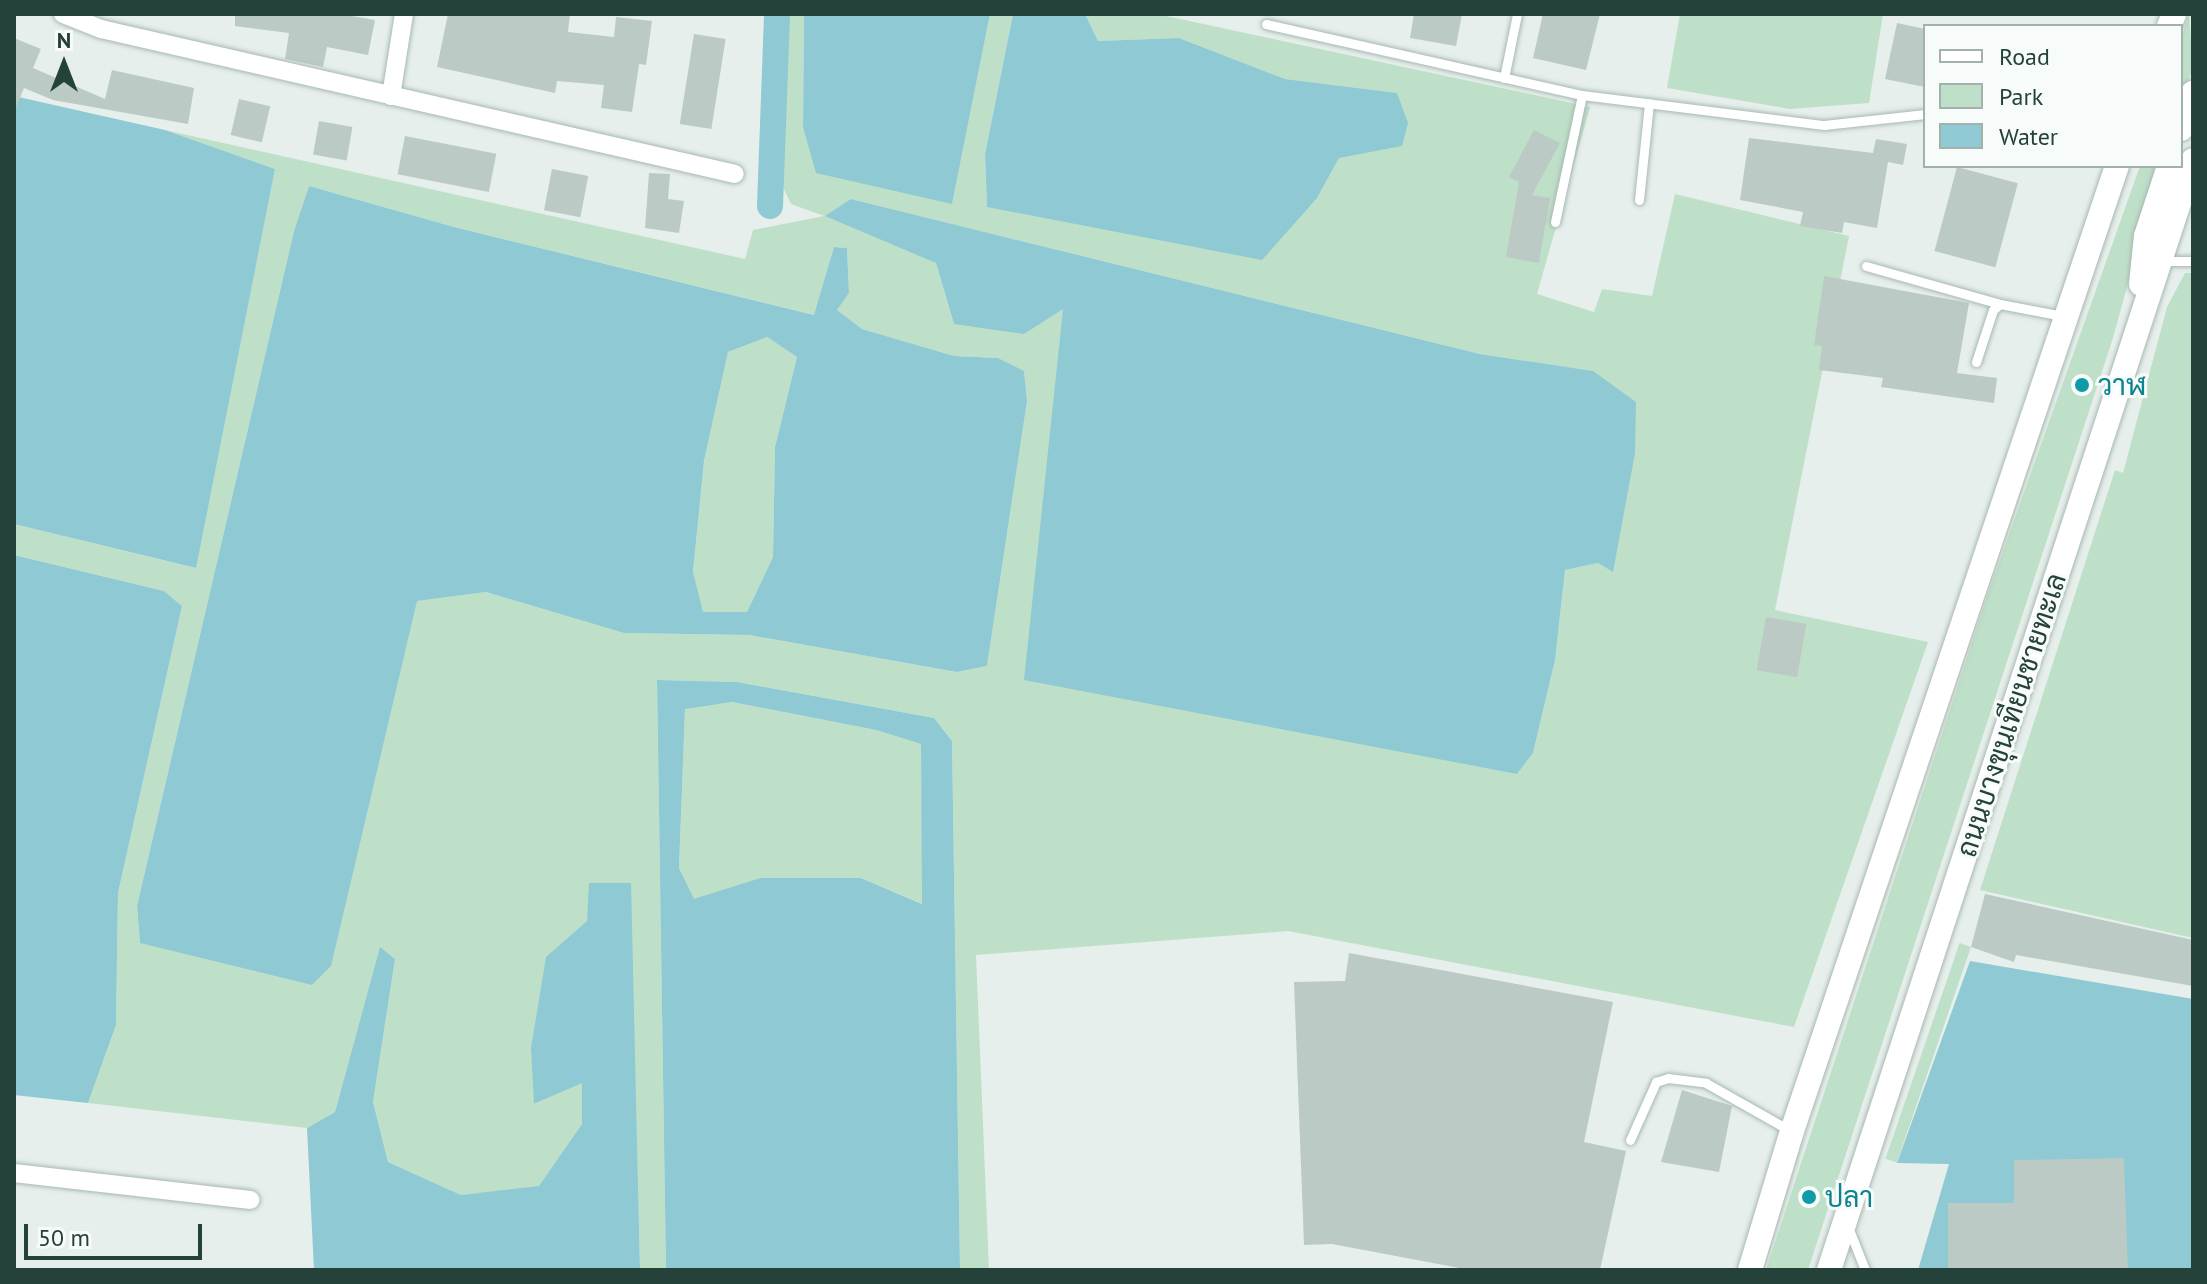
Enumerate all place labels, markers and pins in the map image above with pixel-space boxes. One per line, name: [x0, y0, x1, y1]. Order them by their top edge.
place label: วาฬ: [2098, 368, 2146, 402]
marker: วาฬ: [2073, 376, 2091, 394]
place label: ปลา: [1825, 1180, 1873, 1214]
marker: ปลา: [1800, 1188, 1818, 1206]

